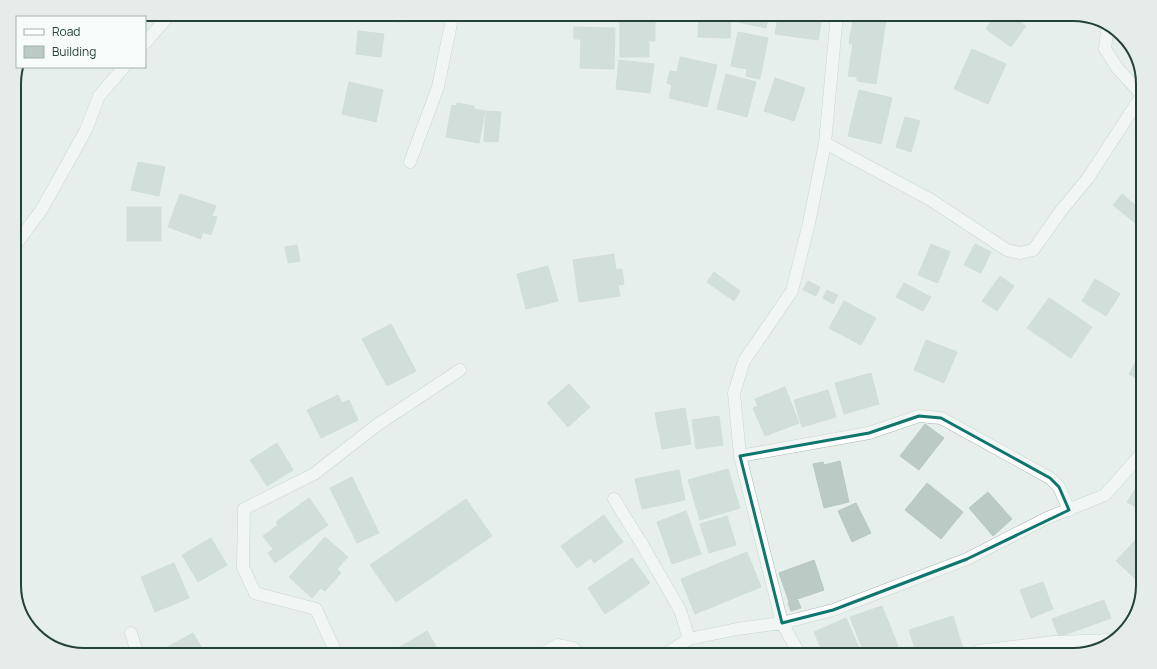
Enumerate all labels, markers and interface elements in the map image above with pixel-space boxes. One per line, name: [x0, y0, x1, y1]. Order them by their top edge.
legend: [16, 16, 146, 68]
text: Road: [52, 23, 80, 40]
text: Building: [52, 43, 96, 60]

